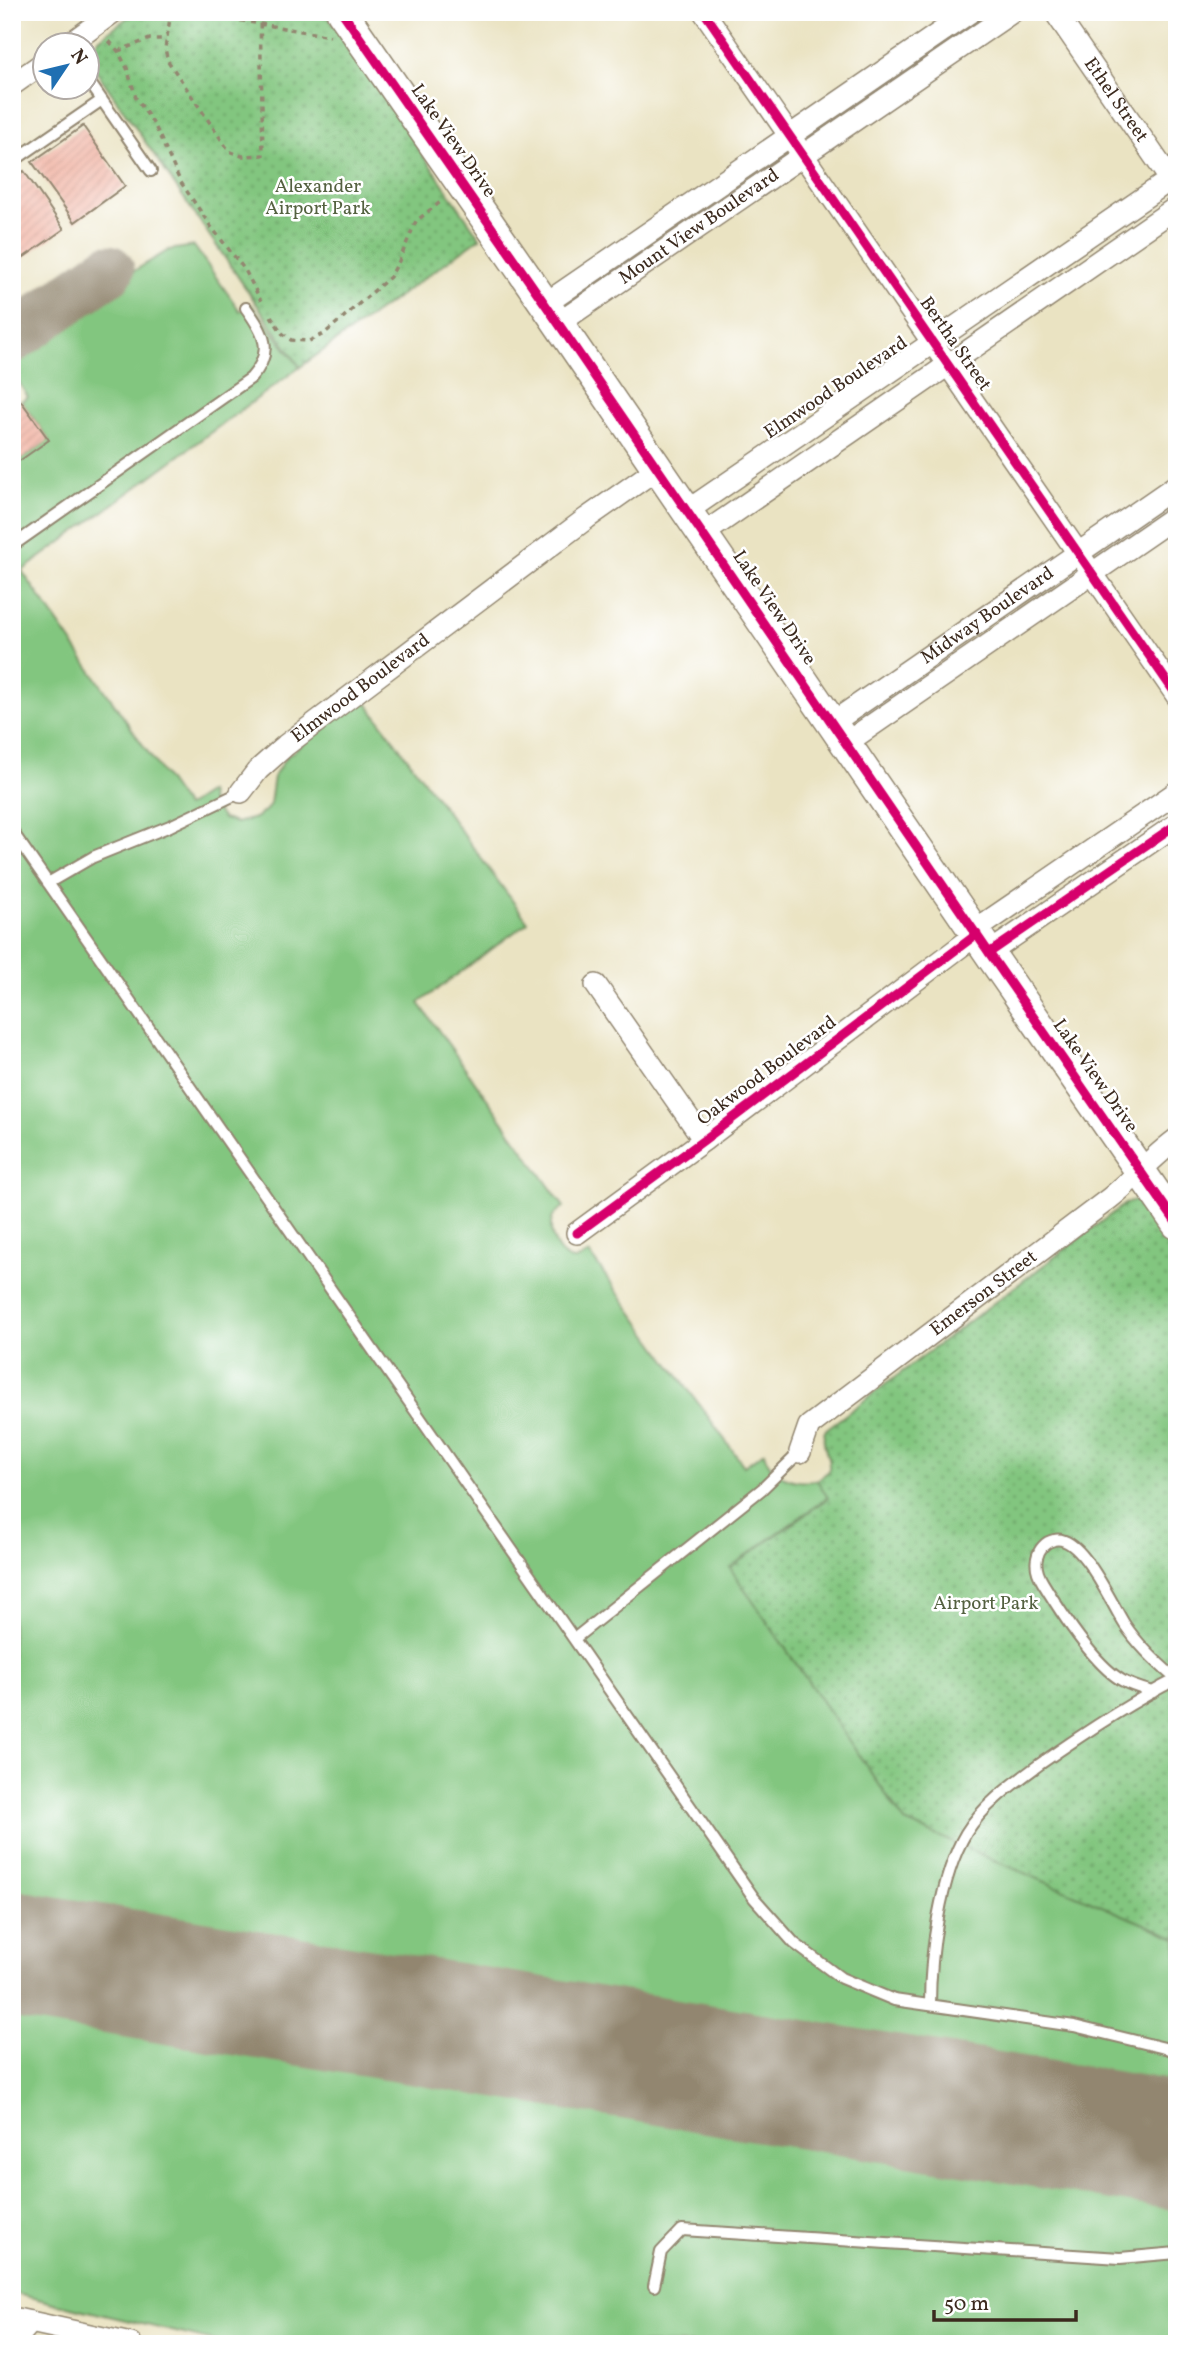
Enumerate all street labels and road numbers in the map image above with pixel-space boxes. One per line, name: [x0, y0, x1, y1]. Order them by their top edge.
street label: Ethel Street: [1077, 52, 1154, 148]
street label: Lake View Drive: [404, 79, 502, 203]
street label: Mount View Boulevard: [614, 162, 785, 291]
street label: Bertha Street: [913, 292, 997, 397]
street label: Elmwood Boulevard: [759, 330, 913, 446]
street label: Lake View Drive: [726, 545, 822, 671]
street label: Midway Boulevard: [916, 560, 1059, 671]
street label: Elmwood Boulevard: [286, 628, 436, 750]
street label: Oakwood Boulevard: [692, 1010, 842, 1132]
street label: Lake View Drive: [1046, 1014, 1144, 1138]
street label: Emerson Street: [925, 1244, 1043, 1343]

